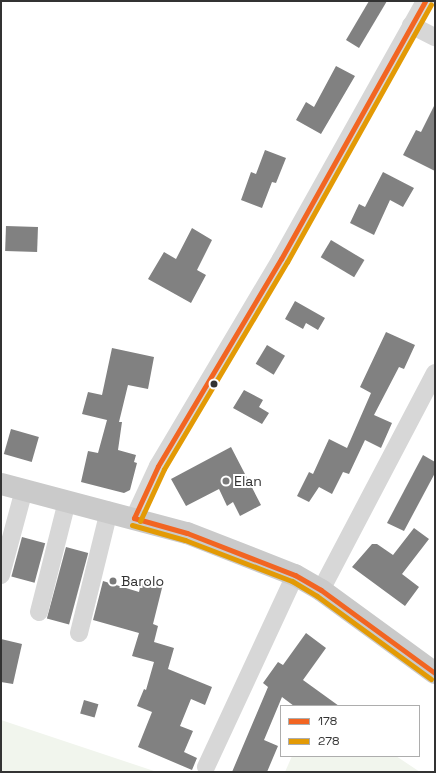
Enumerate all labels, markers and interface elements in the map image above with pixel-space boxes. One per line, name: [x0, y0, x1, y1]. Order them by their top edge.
unlabelled marker: [209, 379, 219, 389]
place label: Elan: [234, 473, 262, 489]
marker: Elan: [221, 476, 231, 486]
place label: Barolo: [121, 573, 164, 589]
marker: Barolo: [108, 576, 118, 586]
legend: [280, 705, 420, 757]
text: 178: [318, 713, 337, 729]
text: 278: [318, 733, 339, 749]

